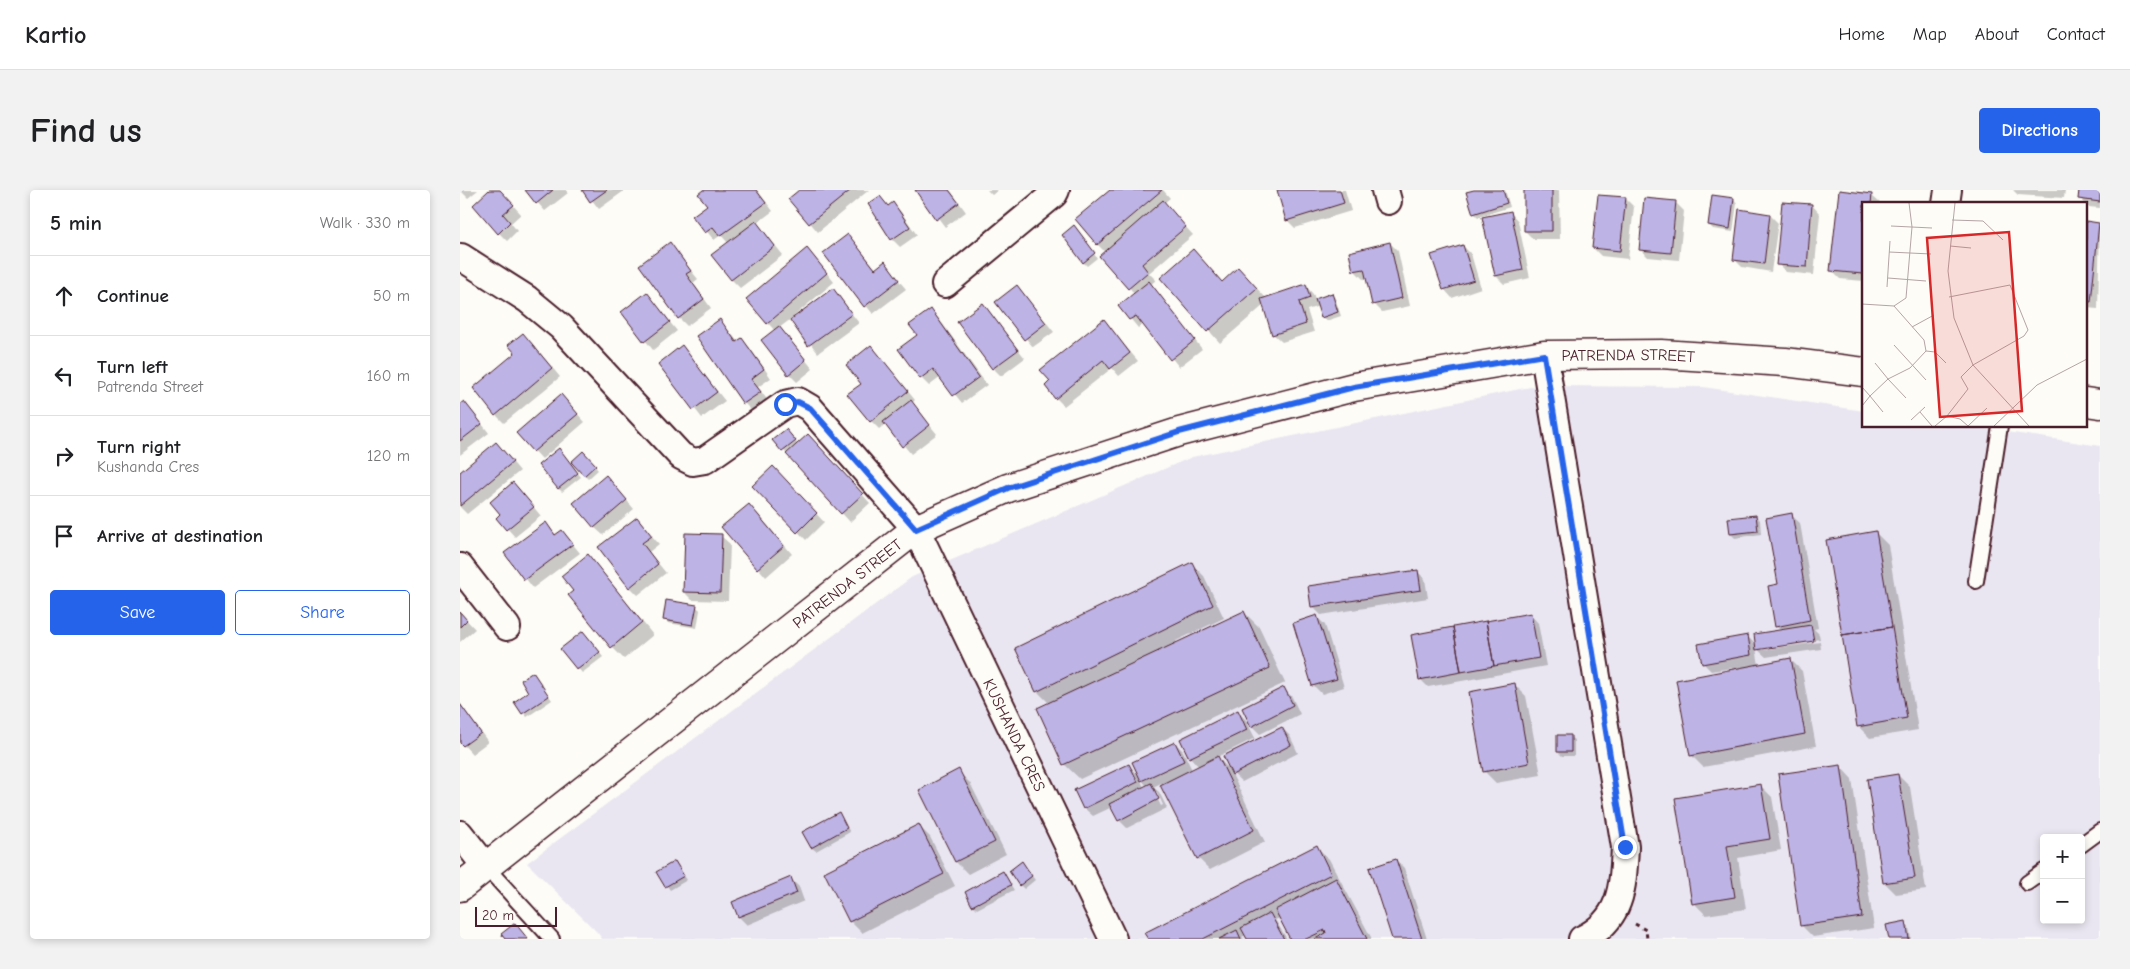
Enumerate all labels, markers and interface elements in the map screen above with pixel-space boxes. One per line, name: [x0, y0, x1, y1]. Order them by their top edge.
text: Kartio: [25, 21, 87, 49]
text: Home: [1838, 24, 1885, 45]
text: Map: [1913, 24, 1947, 45]
text: About: [1975, 24, 2019, 45]
text: Contact: [2047, 24, 2105, 45]
button: Directions: [1979, 108, 2100, 153]
text: Find us: [30, 110, 142, 151]
inset map: [1862, 202, 2088, 428]
text: 5 min: [50, 211, 102, 235]
text: Walk · 330 m: [320, 214, 410, 232]
icon: ahead: [50, 282, 78, 310]
text: Continue: [97, 285, 169, 307]
text: 50 m: [373, 287, 410, 305]
street label: PATRENDA STREET: [1561, 346, 1696, 366]
text: Turn left: [97, 356, 168, 378]
icon: left: [50, 362, 78, 390]
text: 160 m: [367, 367, 410, 385]
text: Patrenda Street: [97, 378, 203, 396]
route start: [774, 393, 797, 416]
text: Turn right: [97, 436, 181, 458]
icon: right: [50, 442, 78, 470]
text: 120 m: [367, 447, 410, 465]
text: Kushanda Cres: [97, 458, 199, 476]
icon: arrive: [50, 522, 78, 550]
text: Arrive at destination: [97, 525, 263, 547]
street label: PATRENDA STREET: [789, 535, 906, 632]
button: Save: [50, 590, 225, 635]
button: Share: [235, 590, 410, 635]
street label: KUSHANDA CRES: [979, 676, 1049, 795]
map controls: [2040, 834, 2085, 924]
button: +: [2040, 834, 2085, 879]
route end: [1614, 836, 1637, 859]
button: −: [2040, 879, 2085, 924]
scale bar: [475, 904, 558, 927]
text: 20 m: [482, 907, 514, 924]

